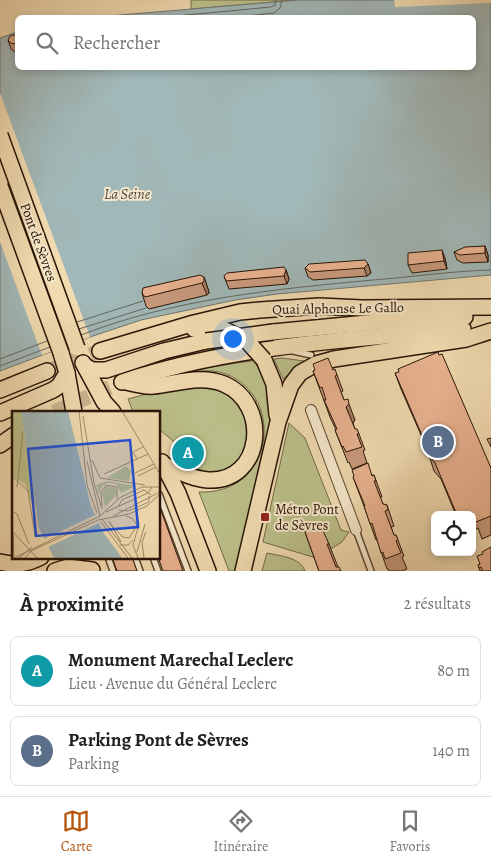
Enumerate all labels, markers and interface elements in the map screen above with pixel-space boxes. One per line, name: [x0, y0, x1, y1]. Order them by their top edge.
search box: [15, 15, 476, 70]
icon: search: [33, 29, 61, 57]
text: Rechercher: [73, 30, 160, 56]
water label: La Seine: [104, 184, 151, 204]
street label: Pont de Sèvres: [16, 200, 62, 284]
street label: Quai Alphonse Le Gallo: [272, 298, 404, 319]
your location: [220, 326, 246, 352]
inset map: [12, 411, 160, 558]
pin: B: [422, 423, 454, 461]
pin: A: [172, 434, 204, 472]
place label: Métro Pont de Sèvres: [275, 500, 339, 535]
marker: Métro Pont de Sèvres: [259, 511, 271, 523]
map controls: [431, 511, 476, 556]
button: locate: [431, 511, 476, 556]
text: À proximité: [20, 590, 124, 618]
text: 2 résultats: [404, 593, 471, 615]
text: Monument Marechal Leclerc: [68, 647, 293, 673]
text: A: [32, 660, 42, 682]
text: 80 m: [437, 660, 470, 682]
text: Lieu · Avenue du Général Leclerc: [68, 673, 277, 695]
text: Parking Pont de Sèvres: [68, 727, 249, 753]
text: B: [32, 740, 42, 762]
text: 140 m: [432, 740, 470, 762]
text: Parking: [68, 753, 119, 775]
tab: Carte: [61, 807, 92, 856]
tab: Itinéraire: [214, 807, 268, 856]
tab: Favoris: [390, 807, 430, 856]

